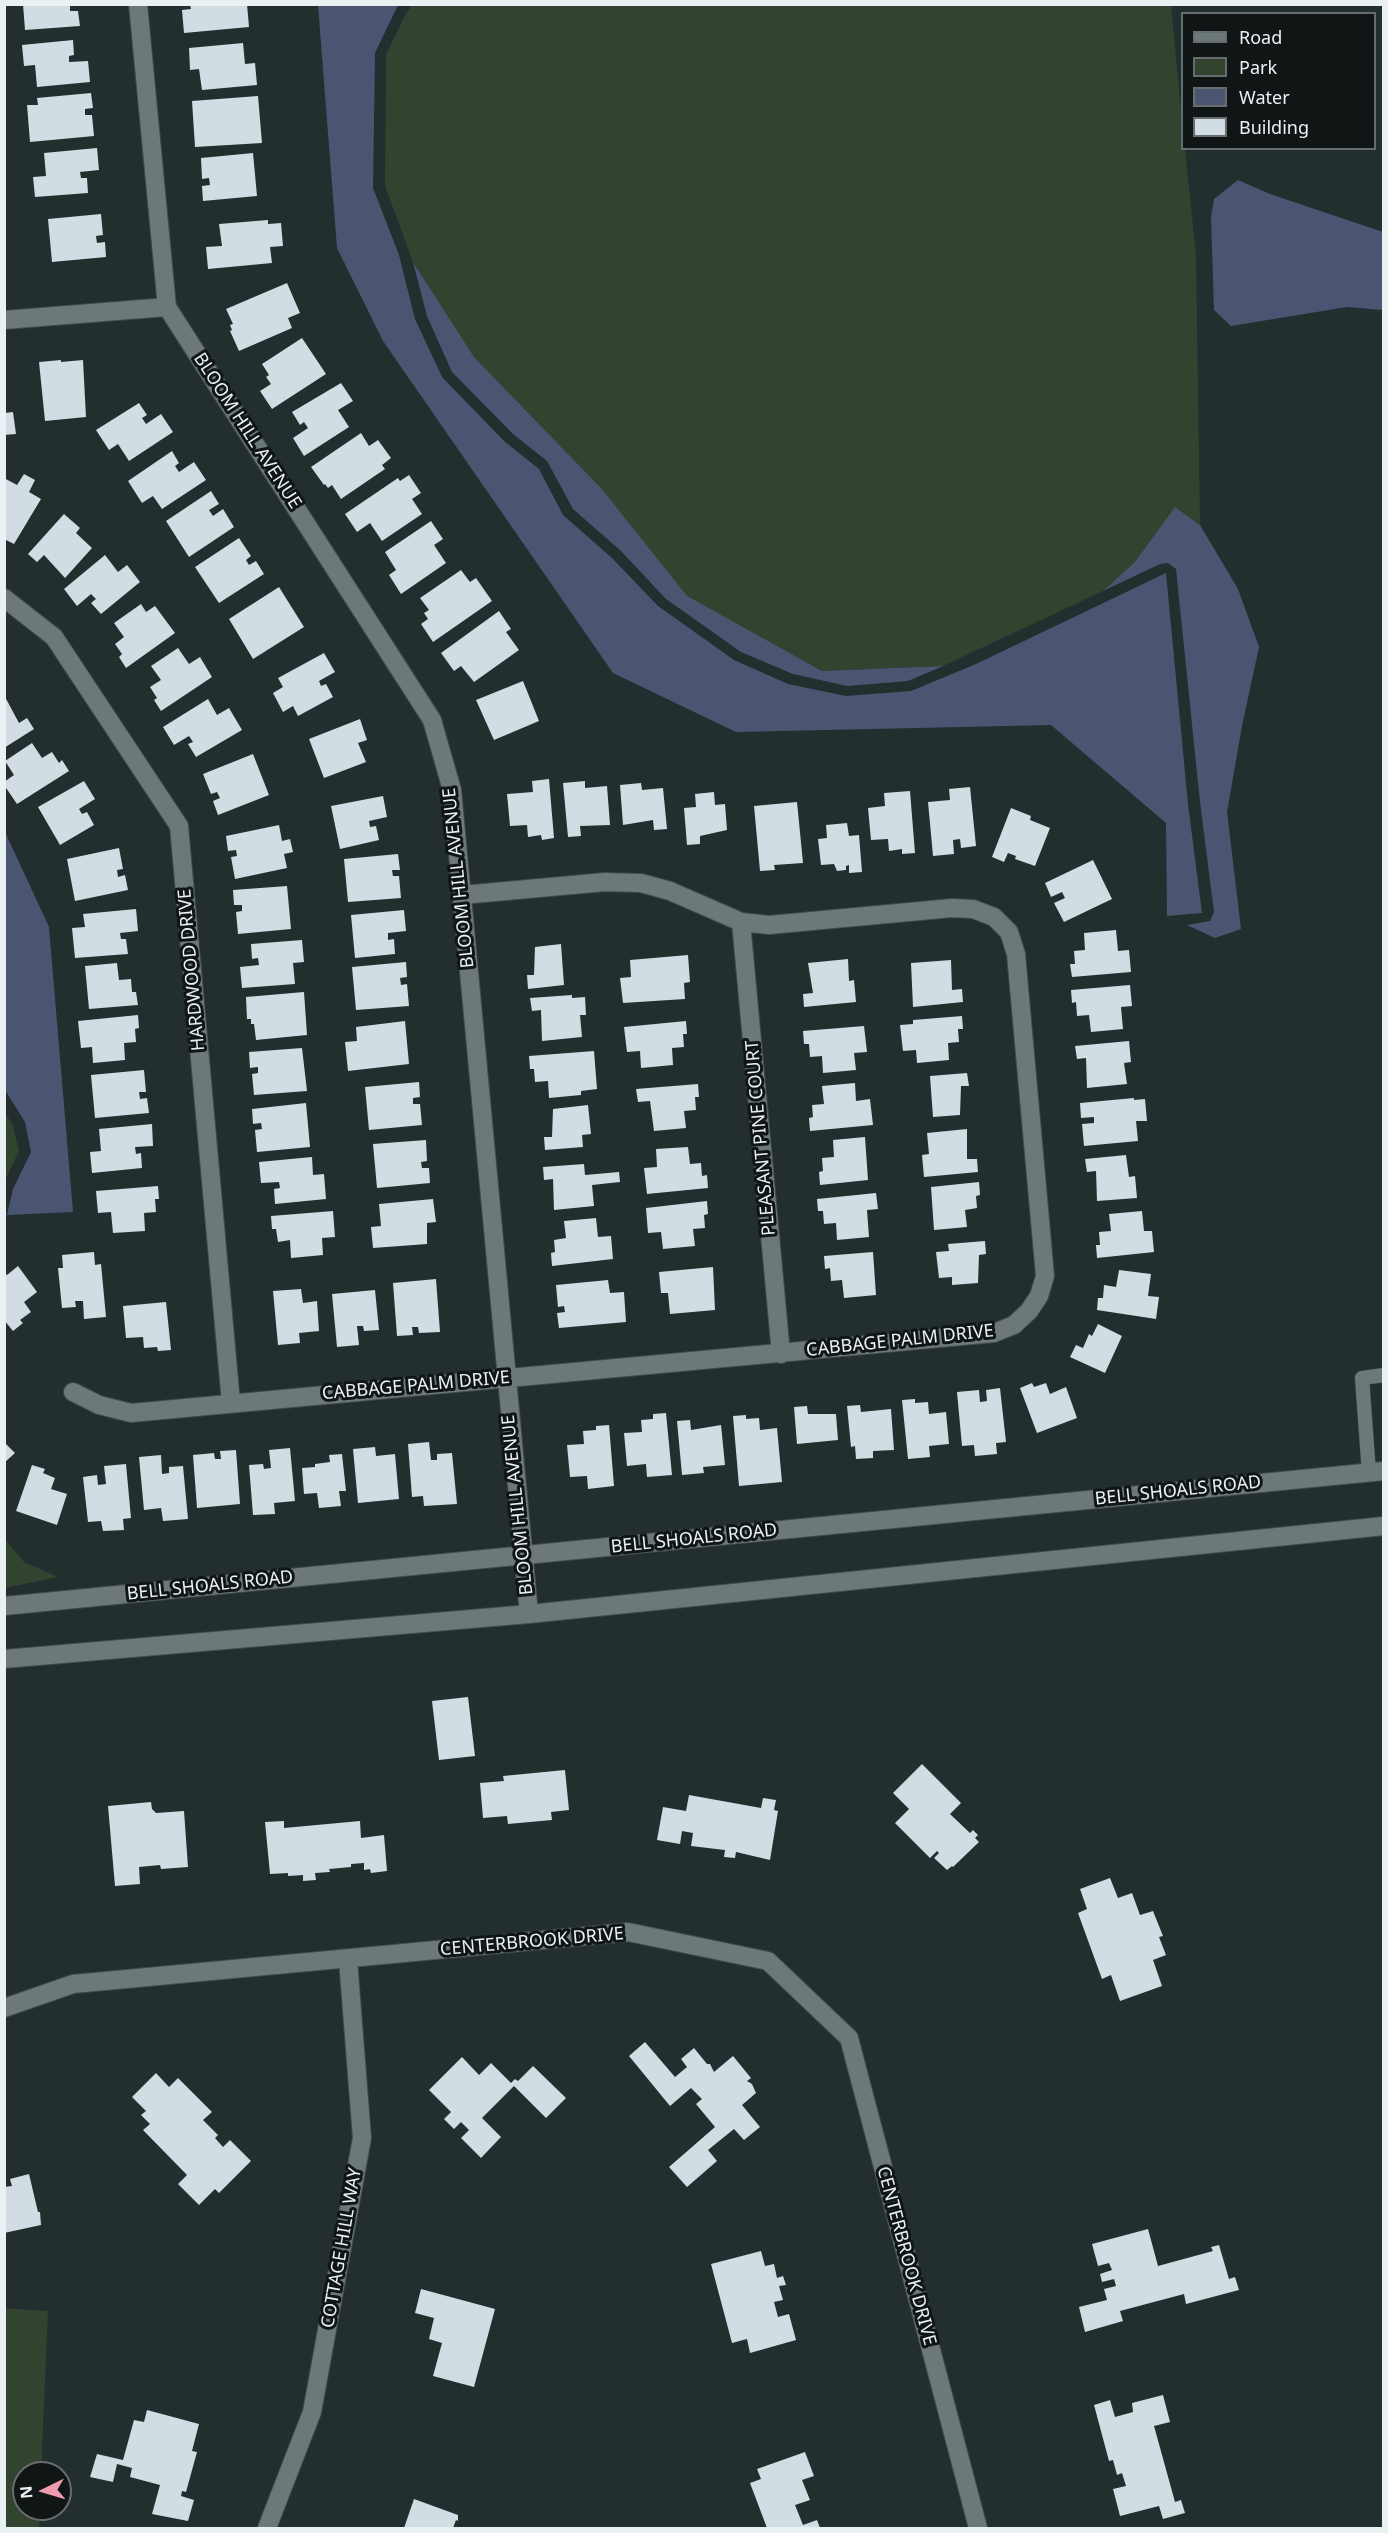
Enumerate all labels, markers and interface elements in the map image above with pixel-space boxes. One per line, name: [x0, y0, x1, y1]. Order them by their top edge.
legend: [1181, 12, 1376, 150]
text: Road: [1239, 25, 1282, 49]
text: Park: [1239, 55, 1277, 79]
text: Water: [1239, 85, 1290, 109]
text: Building: [1239, 115, 1309, 139]
street label: BLOOM HILL AVENUE: [189, 349, 305, 513]
street label: BLOOM HILL AVENUE: [439, 787, 479, 969]
street label: HARDWOOD DRIVE: [174, 888, 210, 1052]
street label: PLEASANT PINE COURT: [742, 1039, 780, 1237]
street label: CABBAGE PALM DRIVE: [805, 1320, 995, 1362]
street label: CABBAGE PALM DRIVE: [321, 1367, 511, 1405]
street label: BLOOM HILL AVENUE: [498, 1414, 538, 1596]
street label: BELL SHOALS ROAD: [1094, 1472, 1262, 1510]
street label: BELL SHOALS ROAD: [610, 1520, 778, 1558]
street label: BELL SHOALS ROAD: [126, 1567, 294, 1605]
street label: CENTERBROOK DRIVE: [439, 1923, 625, 1961]
street label: CENTERBROOK DRIVE: [872, 2164, 940, 2348]
street label: COTTAGE HILL WAY: [317, 2166, 367, 2330]
north arrow: [12, 2461, 72, 2521]
text: N: [15, 2485, 38, 2500]

